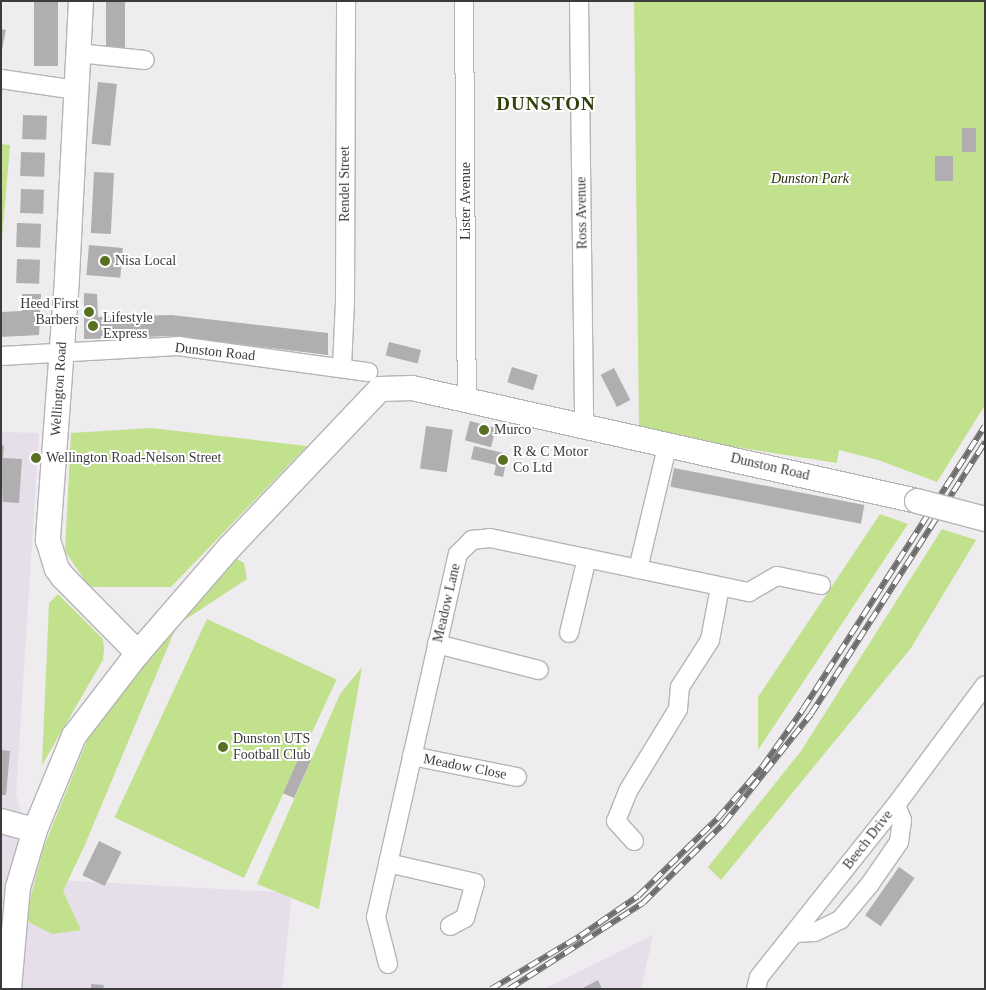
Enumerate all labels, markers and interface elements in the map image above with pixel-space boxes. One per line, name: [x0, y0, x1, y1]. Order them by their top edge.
district label: DUNSTON: [495, 93, 597, 115]
street label: Rendel Street: [337, 146, 353, 222]
street label: Lister Avenue: [458, 162, 474, 240]
park label: Dunston Park: [771, 171, 849, 187]
street label: Ross Avenue: [573, 176, 591, 250]
place label: Nisa Local: [115, 253, 176, 269]
marker: Nisa Local: [99, 255, 111, 267]
place label: Heed First Barbers: [20, 296, 79, 328]
marker: Heed First Barbers: [83, 306, 95, 318]
place label: Lifestyle Express: [103, 310, 153, 342]
marker: Lifestyle Express: [87, 320, 99, 332]
street label: Dunston Road: [174, 339, 256, 365]
street label: Wellington Road: [47, 341, 71, 437]
place label: Murco: [494, 422, 531, 438]
marker: Murco: [478, 424, 490, 436]
place label: R & C Motor Co Ltd: [513, 444, 588, 477]
place label: Wellington Road-Nelson Street: [46, 450, 221, 466]
street label: Dunston Road: [729, 450, 811, 484]
marker: Wellington Road-Nelson Street: [30, 452, 42, 464]
marker: R & C Motor Co Ltd: [497, 454, 509, 466]
street label: Meadow Lane: [430, 562, 464, 644]
place label: Dunston UTS Football Club: [233, 731, 310, 764]
marker: Dunston UTS Football Club: [217, 741, 229, 753]
street label: Meadow Close: [422, 751, 508, 783]
street label: Beech Drive: [840, 807, 896, 873]

